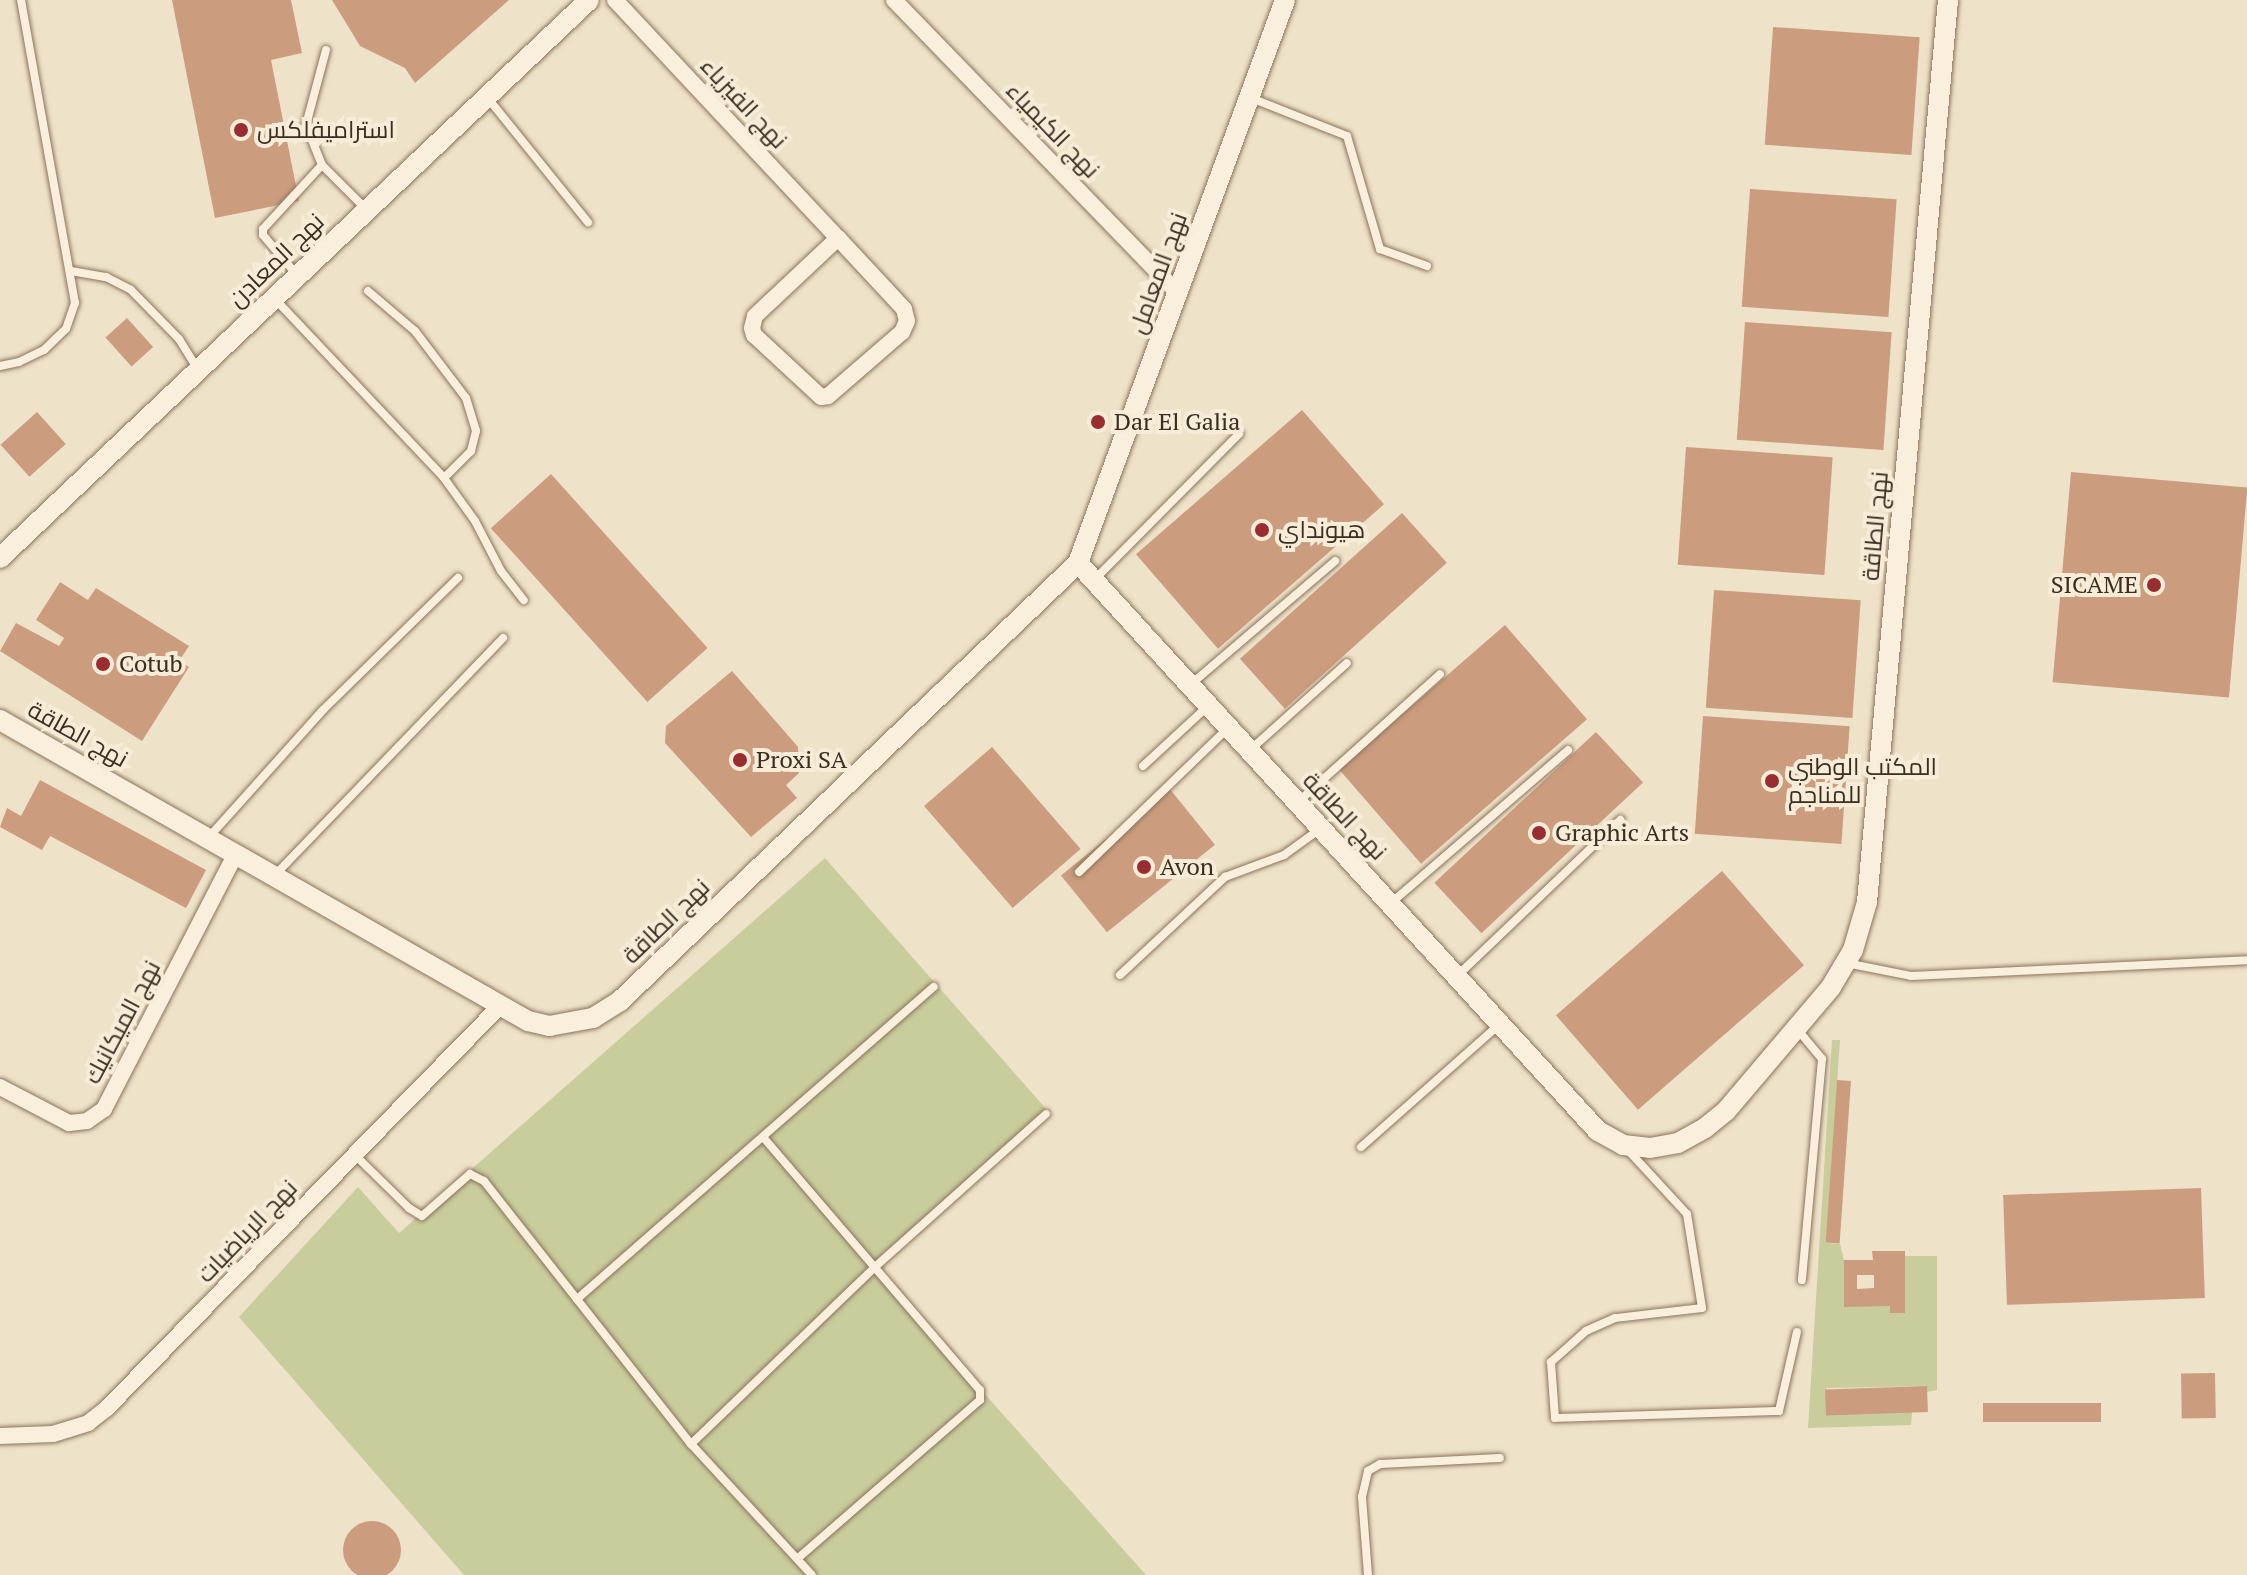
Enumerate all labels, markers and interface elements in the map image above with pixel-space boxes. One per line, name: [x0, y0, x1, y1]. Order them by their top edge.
street label: نهج الفيزياء: [695, 51, 793, 155]
street label: نهج الكيمياء: [1000, 76, 1106, 184]
place label: استراميفلكس: [257, 116, 395, 144]
marker: استراميفلكس: [232, 121, 250, 139]
street label: نهج المعادن: [222, 207, 330, 313]
street label: نهج المعامل: [1123, 208, 1193, 338]
place label: Dar El Galia: [1114, 408, 1240, 436]
marker: Dar El Galia: [1089, 413, 1107, 431]
street label: نهج الطاقة: [1856, 470, 1894, 582]
place label: هيونداي: [1278, 516, 1365, 544]
marker: هيونداي: [1253, 521, 1271, 539]
place label: SICAME: [2051, 571, 2138, 599]
marker: SICAME: [2145, 576, 2163, 594]
place label: Cotub: [119, 650, 183, 678]
marker: Cotub: [94, 655, 112, 673]
street label: نهج الطاقة: [23, 695, 133, 773]
place label: Proxi SA: [756, 746, 847, 774]
marker: Proxi SA: [731, 751, 749, 769]
place label: المكتب الوطني للمناجم: [1788, 753, 1937, 809]
street label: نهج الطاقة: [1297, 766, 1393, 866]
marker: المكتب الوطني للمناجم: [1763, 772, 1781, 790]
place label: Graphic Arts: [1555, 819, 1690, 847]
marker: Graphic Arts: [1530, 824, 1548, 842]
place label: Avon: [1160, 853, 1214, 881]
marker: Avon: [1135, 858, 1153, 876]
street label: نهج الطاقة: [617, 873, 715, 969]
street label: نهج الميكانيك: [78, 955, 166, 1089]
street label: نهج الرياضيات: [191, 1174, 303, 1288]

